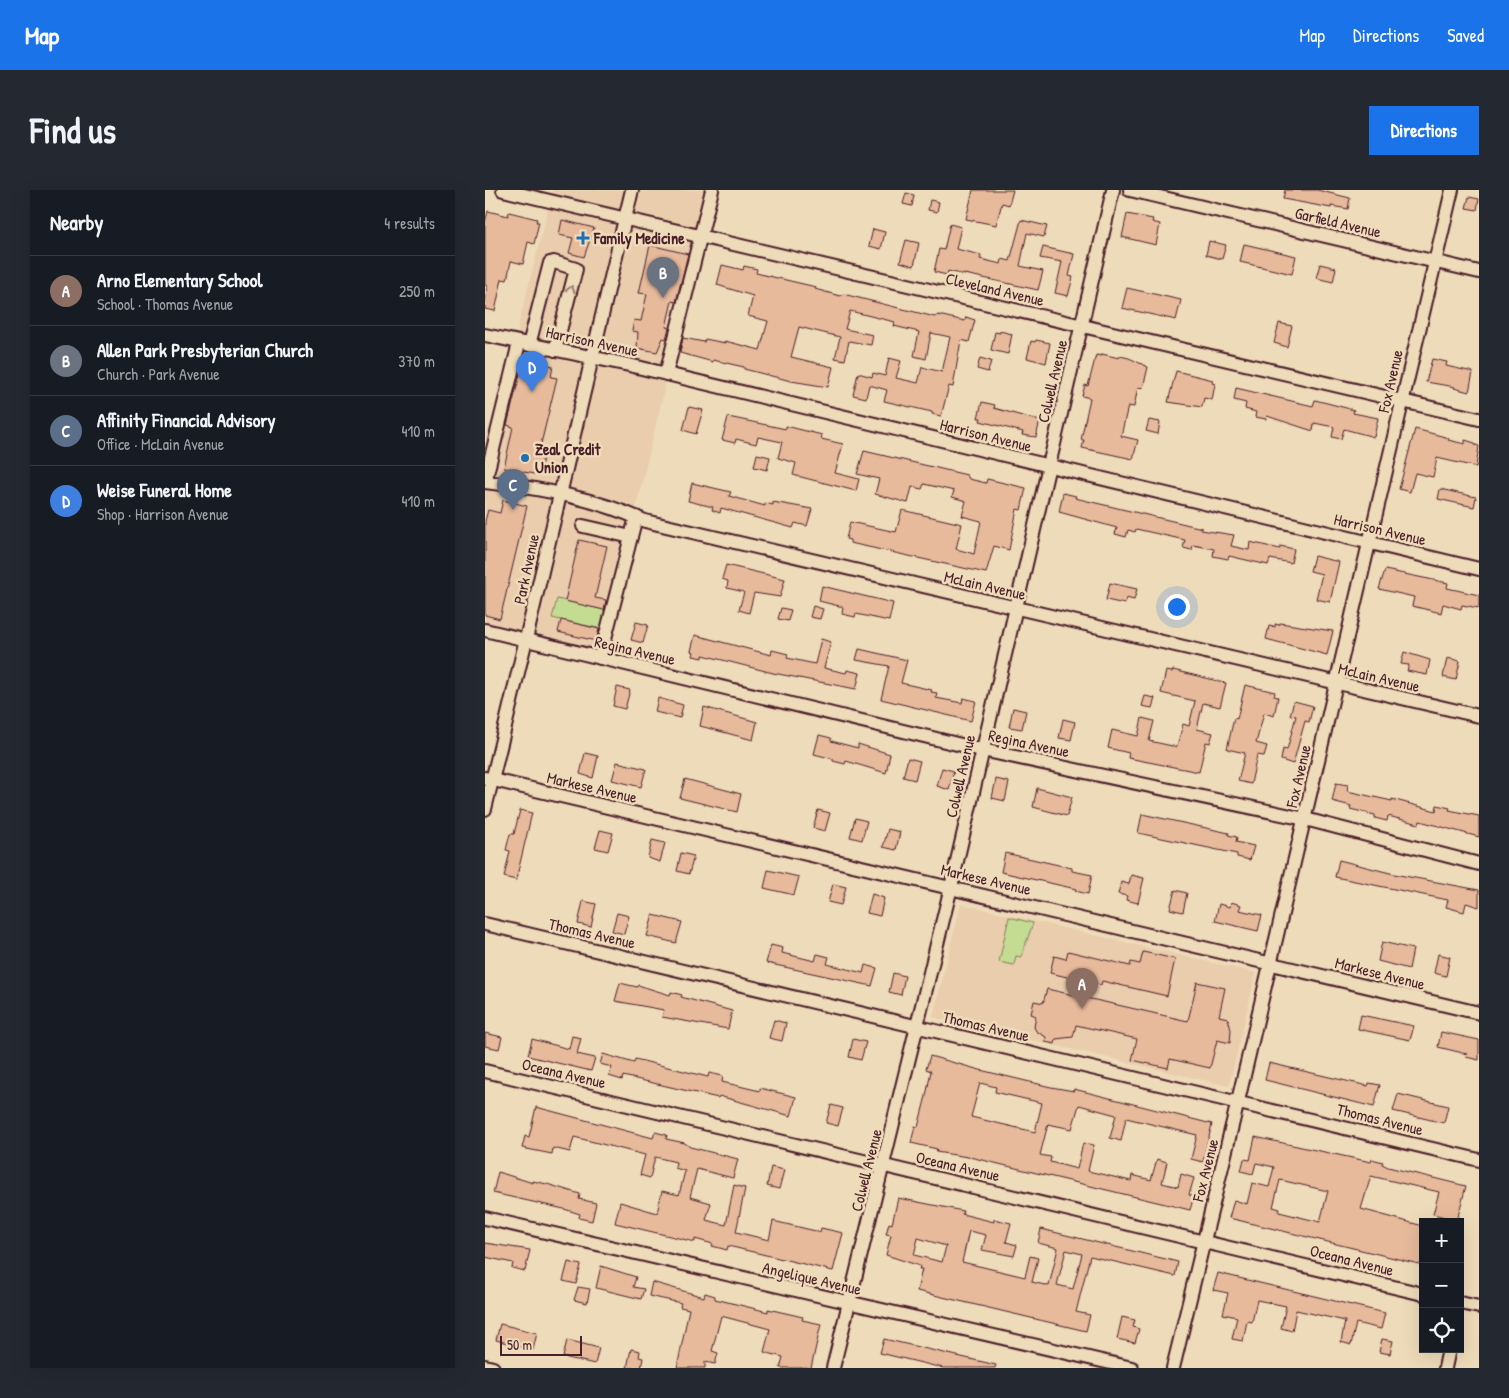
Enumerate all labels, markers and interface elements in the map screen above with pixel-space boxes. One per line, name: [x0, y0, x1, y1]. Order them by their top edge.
text: Map: [25, 19, 59, 51]
text: Map: [1300, 23, 1325, 48]
text: Directions: [1353, 23, 1419, 48]
text: Saved: [1447, 23, 1484, 48]
button: Directions: [1369, 106, 1479, 155]
text: Find us: [30, 107, 116, 154]
street label: Garfield Avenue: [1293, 201, 1384, 243]
text: Nearby: [50, 208, 103, 237]
text: 4 results: [384, 212, 435, 234]
place label: Family Medicine: [593, 227, 685, 250]
marker: Family Medicine: [576, 231, 590, 245]
pin: B: [647, 257, 679, 298]
text: Arno Elementary School: [97, 267, 262, 293]
street label: Cleveland Avenue: [944, 267, 1047, 311]
text: A: [62, 280, 70, 302]
text: 250 m: [399, 280, 435, 302]
one-way arrow: [566, 285, 576, 293]
text: School · Thomas Avenue: [97, 293, 233, 315]
street label: Harrison Avenue: [544, 320, 641, 362]
text: Allen Park Presbyterian Church: [97, 337, 313, 363]
street label: Colwell Avenue: [1032, 337, 1072, 425]
street label: Fox Avenue: [1372, 347, 1408, 416]
text: B: [62, 350, 70, 372]
text: 370 m: [398, 350, 435, 372]
pin: D: [516, 351, 548, 392]
text: Church · Park Avenue: [97, 363, 220, 385]
text: Affinity Financial Advisory: [97, 407, 276, 433]
street label: Harrison Avenue: [938, 413, 1035, 457]
text: C: [62, 420, 70, 442]
text: 410 m: [401, 420, 435, 442]
text: Office · McLain Avenue: [97, 433, 224, 455]
place label: Zeal Credit Union: [535, 438, 601, 478]
marker: Zeal Credit Union: [519, 452, 531, 464]
pin: C: [497, 469, 529, 510]
text: Weise Funeral Home: [97, 477, 232, 503]
text: D: [62, 490, 70, 512]
text: 410 m: [401, 490, 435, 512]
text: Shop · Harrison Avenue: [97, 503, 229, 525]
street label: Harrison Avenue: [1332, 508, 1429, 550]
street label: Park Avenue: [508, 531, 544, 606]
street label: McLain Avenue: [942, 565, 1029, 605]
your location: [1164, 594, 1190, 620]
street label: Regina Avenue: [593, 630, 678, 670]
street label: McLain Avenue: [1336, 657, 1423, 697]
street label: Regina Avenue: [987, 724, 1072, 762]
street label: Colwell Avenue: [940, 732, 980, 820]
street label: Fox Avenue: [1280, 742, 1316, 811]
street label: Markese Avenue: [545, 766, 640, 808]
street label: Markese Avenue: [939, 858, 1034, 900]
street label: Thomas Avenue: [547, 912, 638, 954]
street label: Markese Avenue: [1333, 951, 1428, 995]
pin: A: [1066, 968, 1098, 1009]
street label: Thomas Avenue: [941, 1005, 1032, 1047]
street label: Oceana Avenue: [520, 1053, 609, 1093]
street label: Thomas Avenue: [1335, 1098, 1426, 1140]
street label: Colwell Avenue: [845, 1126, 887, 1214]
street label: Fox Avenue: [1186, 1136, 1224, 1205]
street label: Oceana Avenue: [914, 1146, 1003, 1186]
map controls: [1419, 1218, 1464, 1353]
button: +: [1419, 1218, 1464, 1263]
street label: Oceana Avenue: [1308, 1239, 1397, 1281]
street label: Angelique Avenue: [760, 1256, 864, 1300]
button: −: [1419, 1263, 1464, 1308]
button: locate: [1419, 1308, 1464, 1353]
scale bar: [500, 1333, 583, 1356]
text: 50 m: [507, 1335, 532, 1354]

